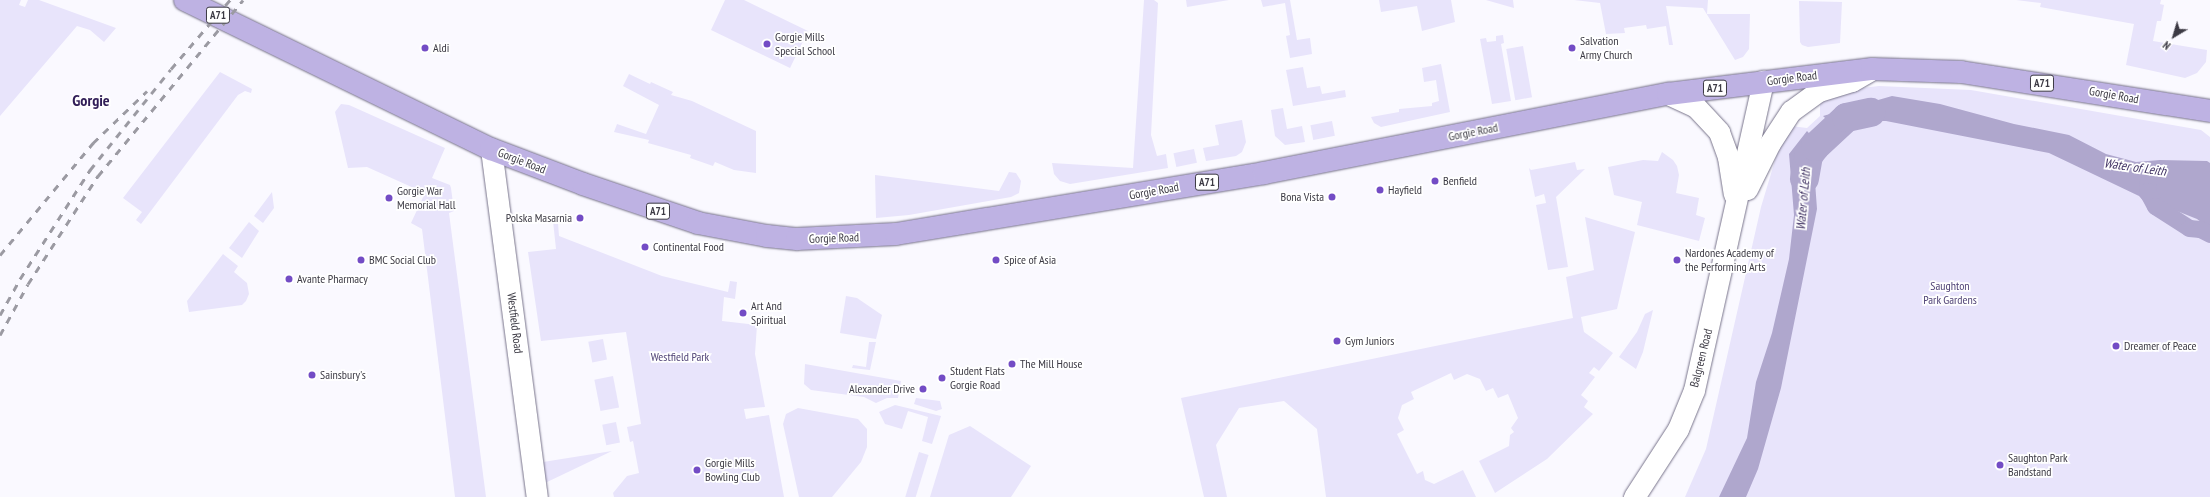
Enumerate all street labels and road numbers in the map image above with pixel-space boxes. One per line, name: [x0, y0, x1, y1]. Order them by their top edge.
road number: A71: [205, 6, 231, 24]
street label: Gorgie Road: [1766, 68, 1818, 88]
road number: A71: [2029, 74, 2055, 92]
road number: A71: [1702, 79, 1728, 97]
street label: Gorgie Road: [2088, 84, 2140, 106]
street label: Gorgie Road: [1447, 120, 1499, 144]
street label: Gorgie Road: [496, 145, 548, 177]
road number: A71: [1194, 173, 1220, 191]
street label: Gorgie Road: [1128, 180, 1180, 202]
road number: A71: [645, 202, 671, 220]
street label: Gorgie Road: [809, 230, 859, 246]
street label: Westfield Road: [504, 292, 526, 354]
street label: Balgreen Road: [1687, 327, 1715, 389]

